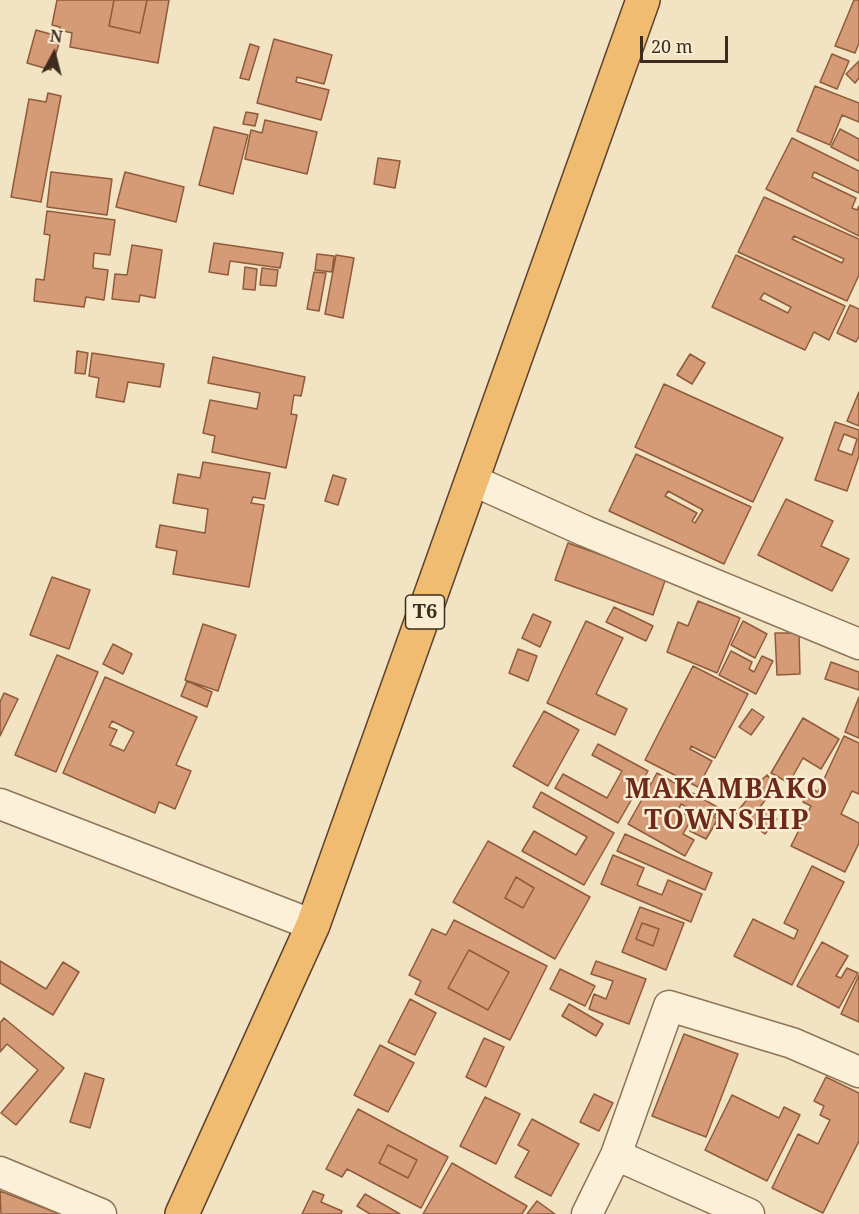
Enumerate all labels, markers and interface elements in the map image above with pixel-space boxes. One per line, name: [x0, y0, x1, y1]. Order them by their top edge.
north arrow: [24, 24, 84, 84]
text: N: [49, 24, 64, 48]
scale bar: [643, 24, 732, 62]
text: 20 m: [651, 34, 693, 58]
road number: T6: [406, 595, 444, 629]
district label: MAKAMBAKO TOWNSHIP: [625, 774, 829, 837]

